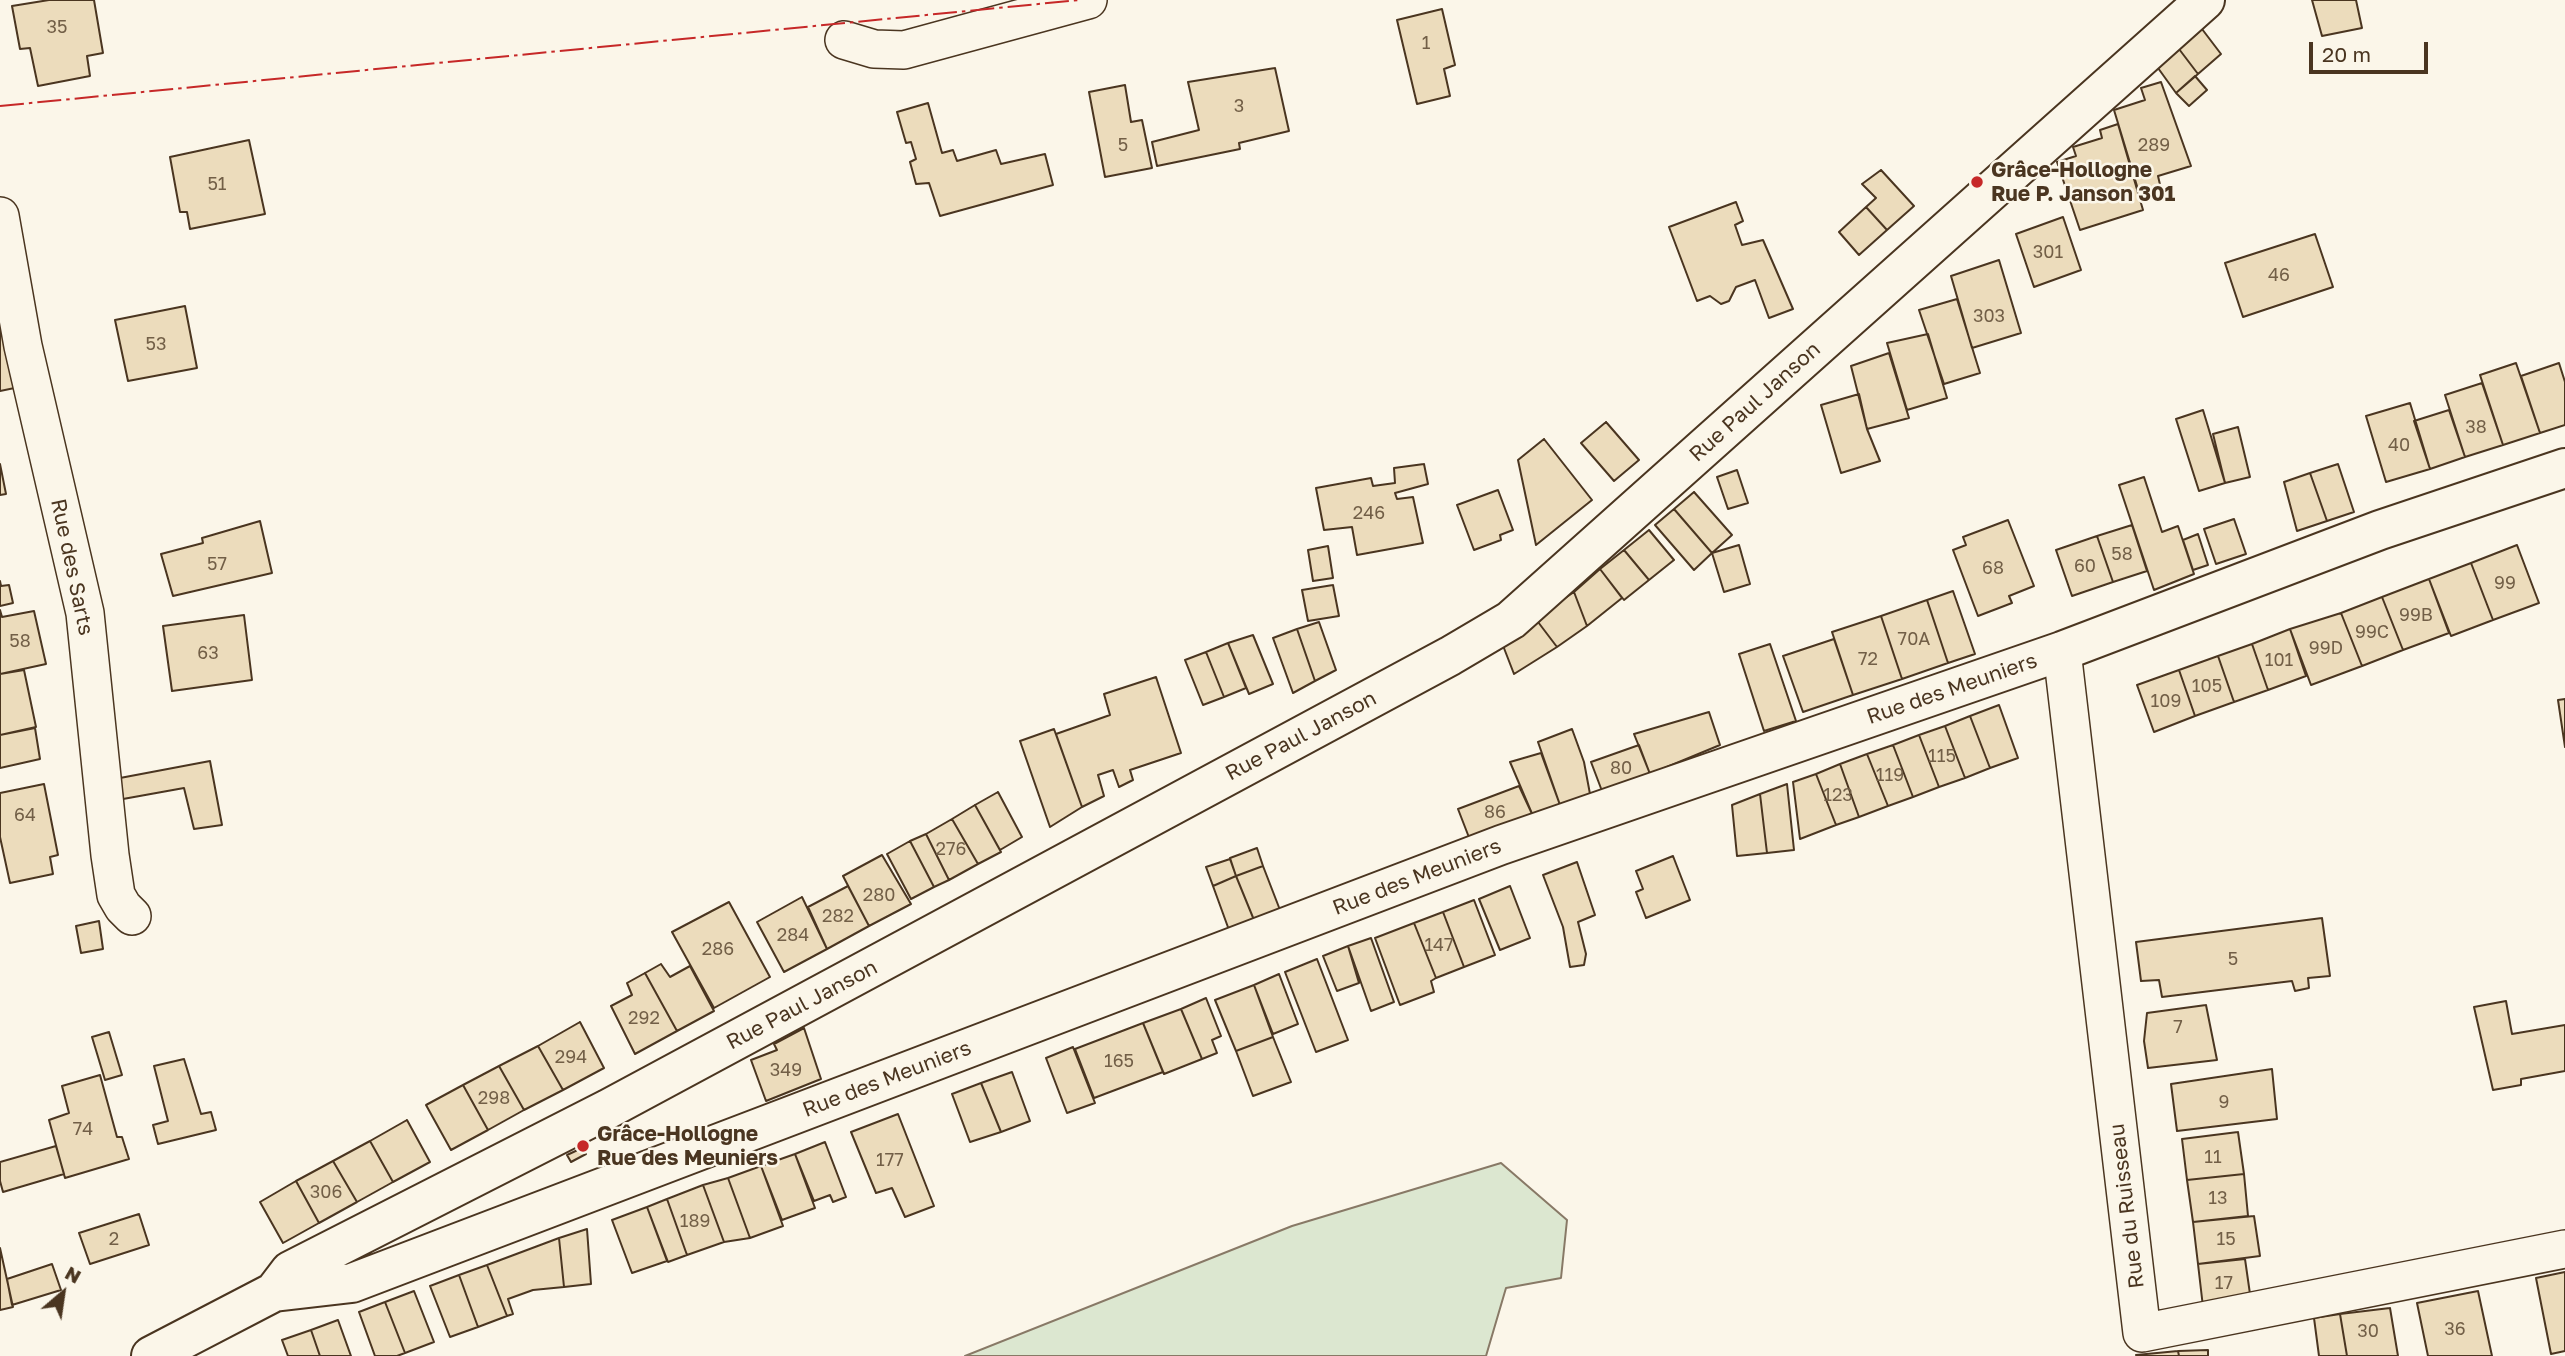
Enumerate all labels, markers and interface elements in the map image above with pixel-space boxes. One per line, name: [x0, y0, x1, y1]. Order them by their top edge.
house number: 35: [47, 16, 67, 38]
scale bar: [2313, 28, 2432, 72]
house number: 1: [1422, 32, 1430, 54]
text: 20 m: [2322, 41, 2371, 67]
house number: 3: [1234, 95, 1244, 117]
house number: 5: [1118, 134, 1128, 156]
house number: 289: [2138, 134, 2170, 156]
place label: Grâce-Hollogne Rue P. Janson 301: [1991, 157, 2175, 207]
house number: 51: [207, 173, 227, 195]
marker: Grâce-Hollogne Rue P. Janson 301: [1969, 174, 1985, 190]
house number: 301: [2033, 241, 2063, 263]
house number: 46: [2268, 264, 2290, 286]
house number: 303: [1973, 305, 2005, 327]
house number: 53: [146, 333, 166, 355]
street label: Rue Paul Janson: [1684, 337, 1826, 467]
house number: 38: [2465, 416, 2487, 438]
house number: 40: [2388, 434, 2410, 456]
street label: Rue des Sarts: [45, 496, 99, 638]
house number: 246: [1353, 502, 1385, 524]
house number: 58: [2111, 543, 2133, 565]
house number: 57: [207, 553, 227, 575]
house number: 60: [2074, 555, 2096, 577]
house number: 68: [1982, 557, 2004, 579]
house number: 99: [2494, 572, 2516, 594]
house number: 99B: [2399, 604, 2433, 626]
house number: 99C: [2355, 621, 2389, 643]
house number: 70A: [1898, 628, 1930, 650]
house number: 58: [9, 630, 31, 652]
house number: 99D: [2309, 637, 2343, 659]
house number: 63: [197, 642, 219, 664]
house number: 72: [1858, 648, 1878, 670]
street label: Rue des Meuniers: [1864, 648, 2040, 730]
house number: 101: [2265, 649, 2293, 671]
house number: 105: [2192, 675, 2222, 697]
street label: Rue Paul Janson: [1221, 686, 1381, 786]
house number: 109: [2151, 690, 2181, 712]
house number: 115: [1928, 745, 1956, 767]
house number: 80: [1610, 757, 1632, 779]
house number: 119: [1876, 764, 1904, 786]
house number: 123: [1823, 784, 1853, 806]
house number: 86: [1484, 801, 1506, 823]
house number: 64: [14, 804, 36, 826]
street label: Rue des Meuniers: [1329, 833, 1505, 921]
house number: 276: [936, 838, 966, 860]
house number: 280: [863, 884, 895, 906]
house number: 282: [822, 905, 854, 927]
house number: 284: [777, 924, 809, 946]
house number: 147: [1424, 934, 1454, 956]
house number: 286: [702, 938, 734, 960]
house number: 5: [2228, 948, 2238, 970]
street label: Rue Paul Janson: [722, 955, 882, 1055]
house number: 292: [628, 1007, 660, 1029]
house number: 7: [2173, 1016, 2183, 1038]
street label: Rue des Meuniers: [799, 1035, 975, 1123]
house number: 294: [555, 1046, 587, 1068]
house number: 165: [1104, 1050, 1134, 1072]
house number: 349: [770, 1059, 802, 1081]
house number: 298: [478, 1087, 510, 1109]
house number: 9: [2219, 1091, 2229, 1113]
house number: 74: [73, 1118, 93, 1140]
place label: Grâce-Hollogne Rue des Meuniers: [597, 1121, 778, 1171]
street label: Rue du Ruisseau: [2104, 1122, 2150, 1290]
marker: Grâce-Hollogne Rue des Meuniers: [575, 1138, 591, 1154]
house number: 11: [2204, 1146, 2222, 1168]
house number: 177: [876, 1149, 904, 1171]
house number: 306: [310, 1181, 342, 1203]
house number: 13: [2208, 1187, 2228, 1209]
house number: 189: [680, 1210, 710, 1232]
house number: 2: [109, 1228, 119, 1250]
house number: 15: [2216, 1228, 2236, 1250]
north arrow: [28, 1258, 98, 1328]
text: N: [62, 1261, 85, 1288]
house number: 17: [2215, 1272, 2233, 1294]
house number: 36: [2444, 1318, 2466, 1340]
house number: 30: [2357, 1320, 2379, 1342]

